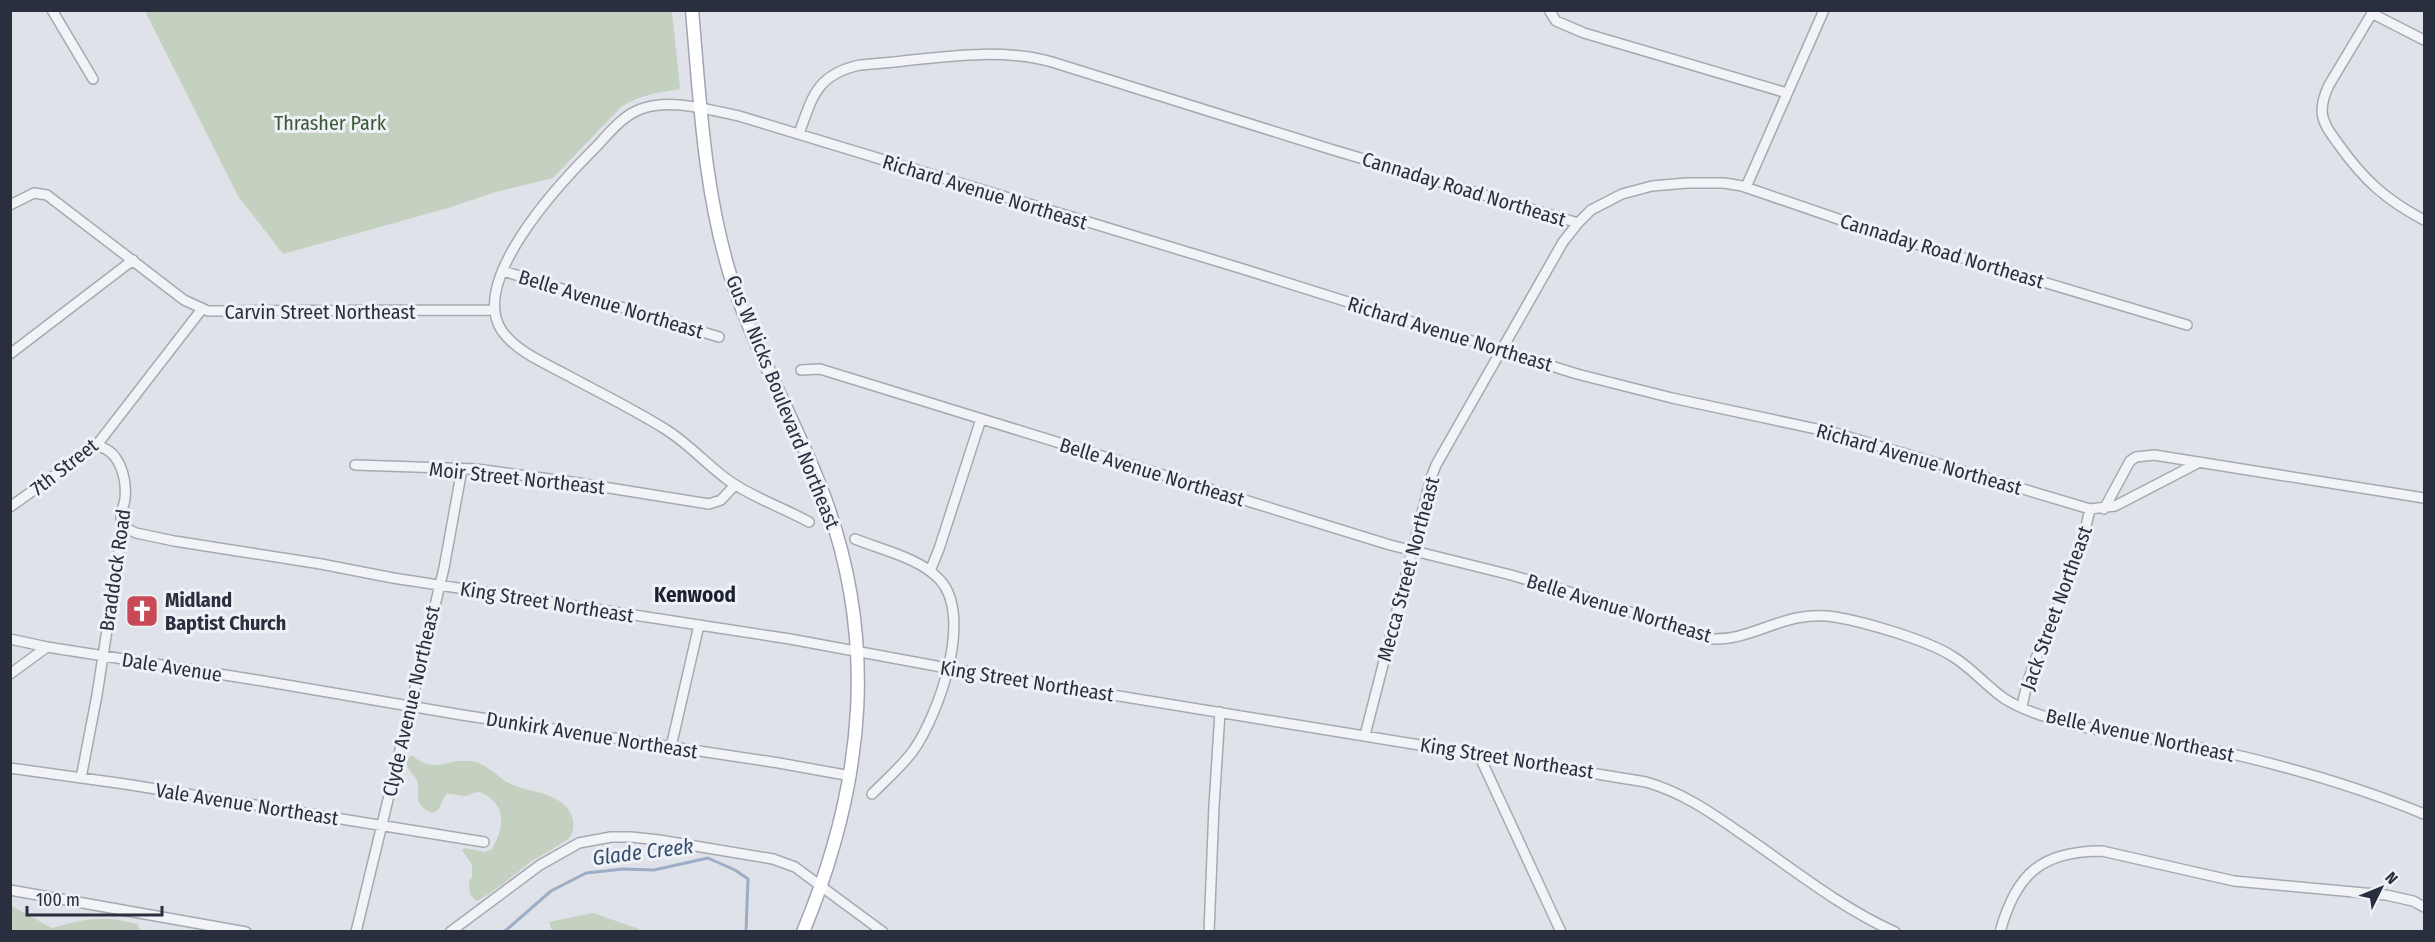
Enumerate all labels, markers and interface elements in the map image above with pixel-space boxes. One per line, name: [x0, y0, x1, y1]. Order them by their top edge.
park label: Thrasher Park: [274, 111, 387, 135]
street label: Cannaday Road Northeast: [1359, 147, 1569, 232]
street label: Richard Avenue Northeast: [880, 149, 1091, 235]
street label: Cannaday Road Northeast: [1837, 209, 2047, 294]
street label: Belle Avenue Northeast: [516, 264, 707, 344]
street label: Gus W Nicks Boulevard Northeast: [721, 272, 845, 533]
street label: Richard Avenue Northeast: [1345, 291, 1556, 377]
street label: Carvin Street Northeast: [225, 300, 416, 324]
street label: Richard Avenue Northeast: [1813, 418, 2025, 500]
street label: Belle Avenue Northeast: [1057, 432, 1248, 512]
street label: 7th Street: [25, 433, 103, 501]
street label: Moir Street Northeast: [428, 457, 606, 499]
street label: Mecca Street Northeast: [1372, 474, 1444, 664]
street label: Braddock Road: [95, 507, 135, 633]
street label: Jack Street Northeast: [2015, 522, 2097, 693]
street label: Belle Avenue Northeast: [1524, 568, 1715, 648]
street label: King Street Northeast: [459, 576, 636, 628]
district label: Kenwood: [654, 582, 736, 608]
place label: Midland Baptist Church: [165, 588, 286, 635]
church icon: Midland Baptist Church: [124, 593, 160, 629]
street label: Clyde Avenue Northeast: [377, 603, 445, 799]
street label: Dale Avenue: [120, 647, 224, 687]
street label: King Street Northeast: [939, 655, 1116, 707]
street label: Belle Avenue Northeast: [2044, 703, 2237, 767]
street label: Dunkirk Avenue Northeast: [484, 706, 700, 764]
street label: King Street Northeast: [1419, 732, 1596, 784]
street label: Vale Avenue Northeast: [154, 778, 341, 830]
water label: Glade Creek: [591, 833, 695, 871]
north arrow: [2351, 858, 2411, 918]
text: N: [2381, 868, 2402, 888]
scale bar: [27, 879, 162, 917]
text: 100 m: [36, 889, 80, 911]

